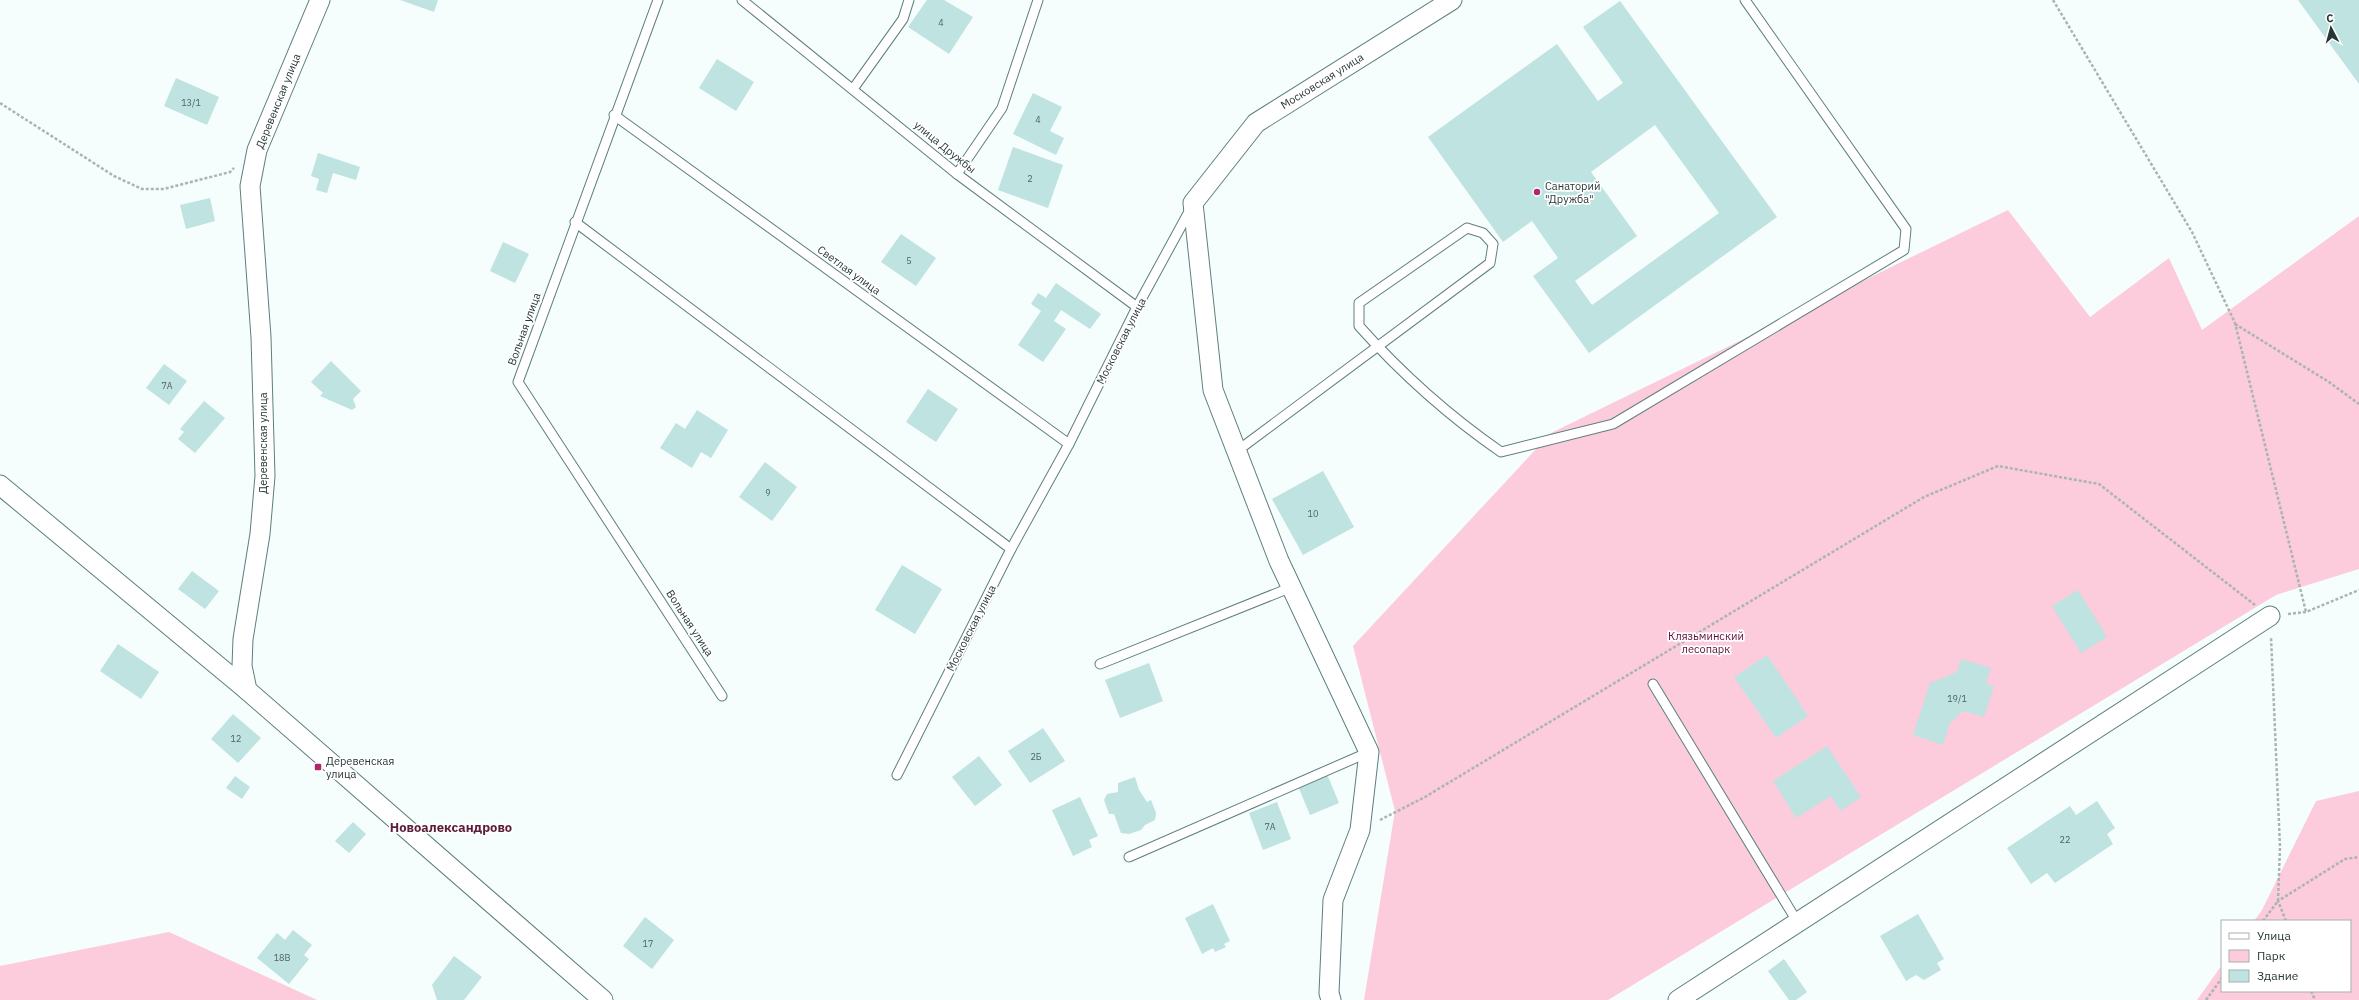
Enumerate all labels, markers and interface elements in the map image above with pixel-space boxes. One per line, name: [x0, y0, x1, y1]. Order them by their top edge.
north arrow: [2311, 8, 2351, 48]
text: С: [2326, 11, 2334, 25]
house number: 4: [938, 17, 944, 28]
street label: Московская улица: [1278, 50, 1366, 112]
street label: Деревенская улица: [253, 51, 304, 151]
house number: 13/1: [181, 97, 201, 108]
house number: 4: [1035, 114, 1041, 125]
street label: улица Дружбы: [911, 118, 979, 176]
house number: 2: [1027, 173, 1033, 184]
place label: Санаторий "Дружба": [1545, 179, 1600, 206]
marker: Санаторий "Дружба": [1532, 187, 1542, 197]
street label: Светлая улица: [815, 242, 883, 298]
house number: 5: [906, 255, 912, 266]
street label: Вольная улица: [504, 291, 544, 367]
street label: Московская улица: [1093, 295, 1149, 387]
house number: 7А: [161, 380, 173, 391]
street label: Деревенская улица: [256, 392, 270, 494]
house number: 9: [765, 487, 771, 498]
house number: 10: [1308, 508, 1318, 519]
street label: Московская улица: [943, 582, 999, 674]
street label: Вольная улица: [663, 587, 717, 659]
park label: Клязьминский лесопарк: [1668, 629, 1744, 656]
house number: 19/1: [1947, 693, 1967, 704]
house number: 12: [231, 733, 241, 744]
house number: 2Б: [1030, 751, 1042, 762]
place label: Деревенская улица: [326, 754, 394, 781]
marker: Деревенская улица: [313, 762, 323, 772]
district label: Новоалександрово: [390, 819, 512, 836]
house number: 7А: [1264, 821, 1276, 832]
house number: 22: [2060, 834, 2070, 845]
legend: [2221, 920, 2351, 992]
text: Улица: [2257, 928, 2291, 943]
house number: 17: [643, 938, 653, 949]
text: Парк: [2257, 948, 2286, 963]
house number: 18В: [274, 952, 290, 963]
text: Здание: [2257, 968, 2299, 983]

